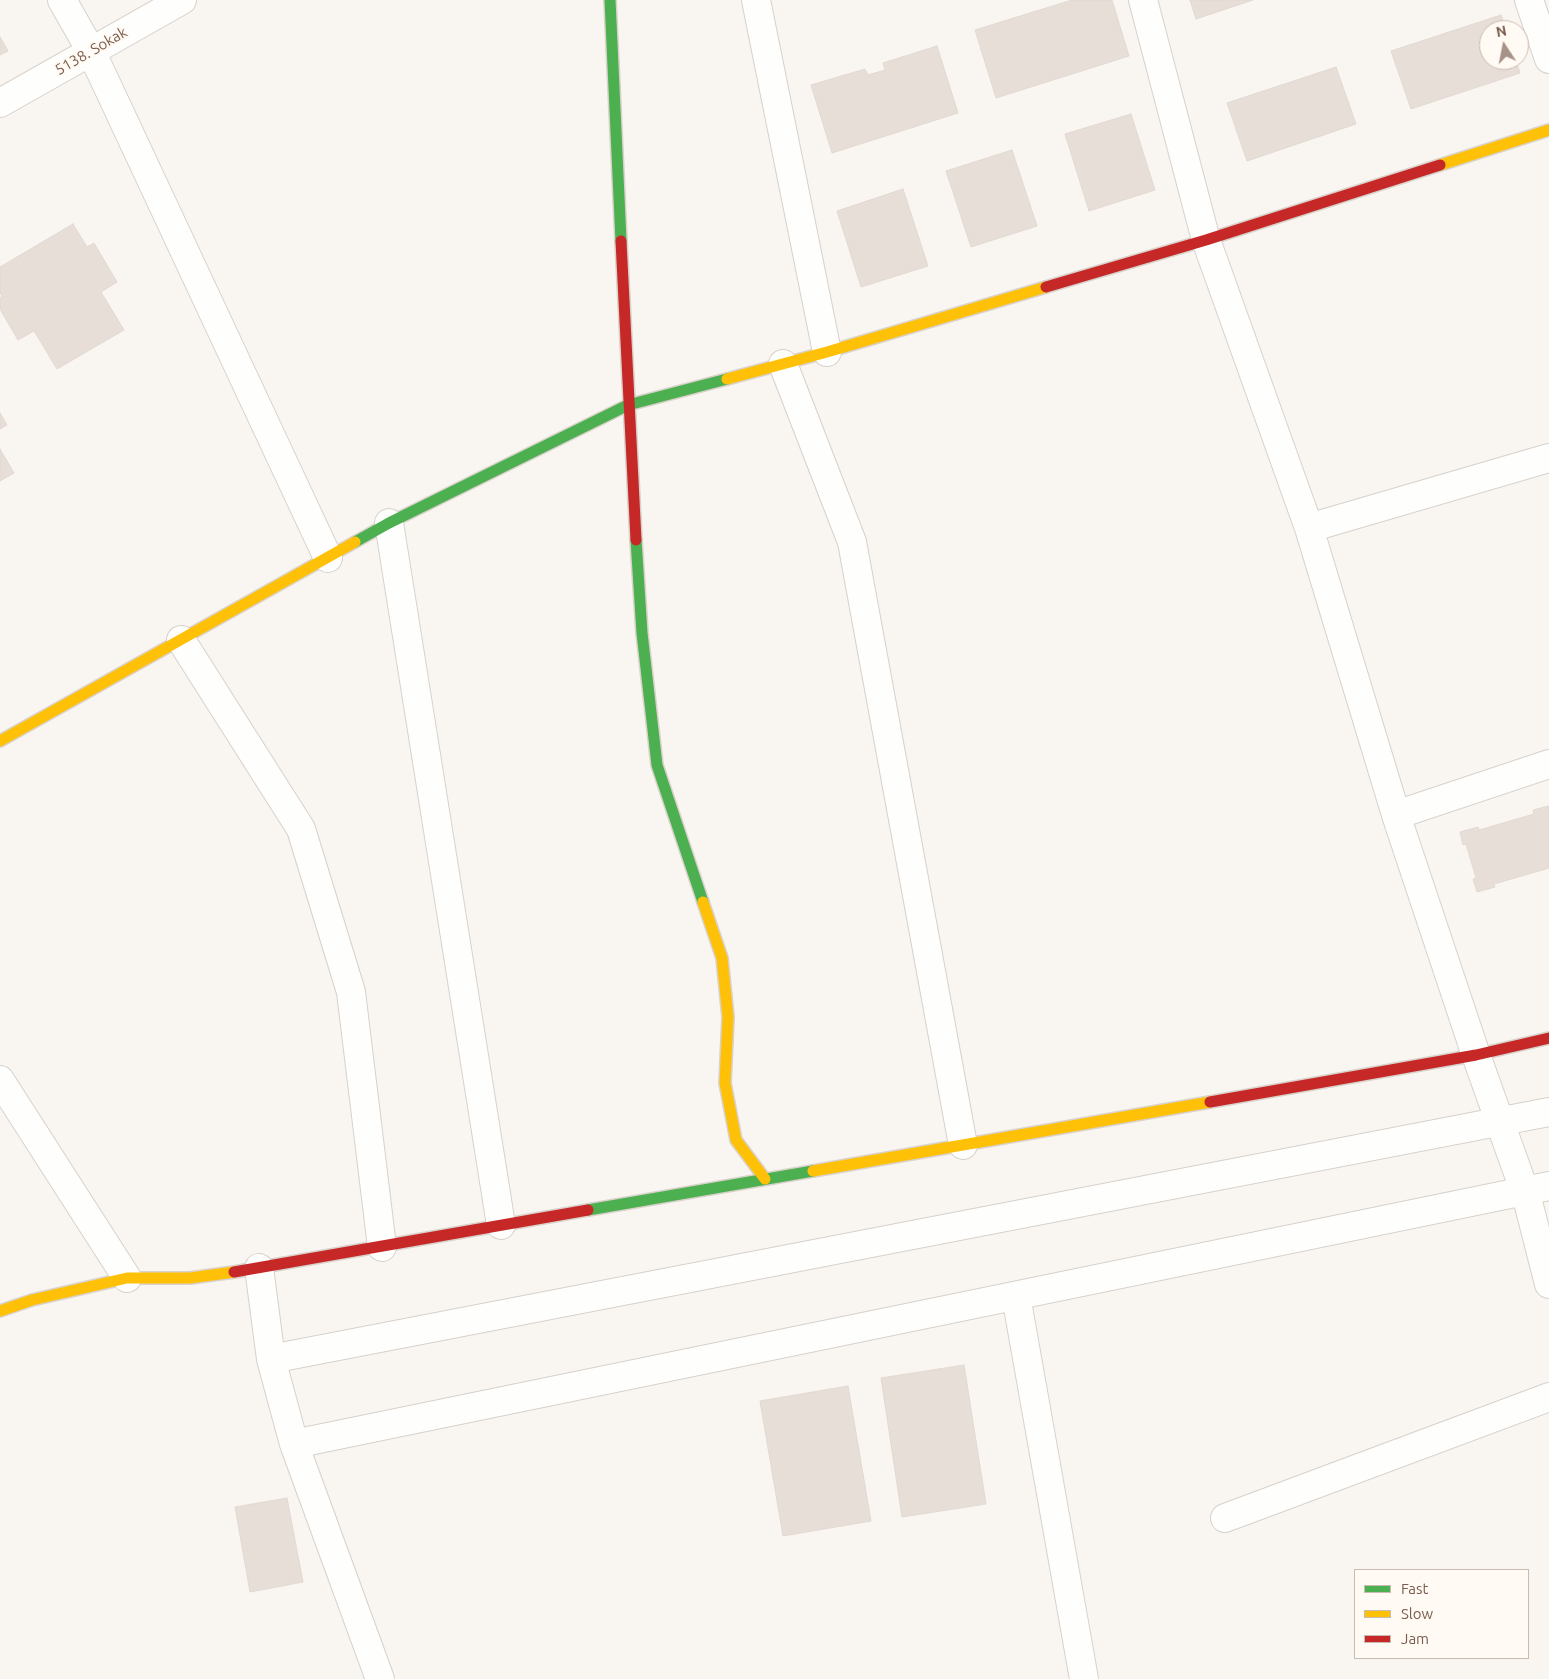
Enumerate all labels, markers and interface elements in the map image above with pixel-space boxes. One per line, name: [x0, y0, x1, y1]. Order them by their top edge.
north arrow: [1479, 20, 1529, 70]
text: N: [1495, 22, 1508, 40]
street label: 5138. Sokak: [52, 23, 130, 79]
legend: [1354, 1569, 1529, 1659]
text: Fast: [1401, 1580, 1428, 1597]
text: Slow: [1401, 1605, 1433, 1622]
text: Jam: [1401, 1630, 1429, 1647]

